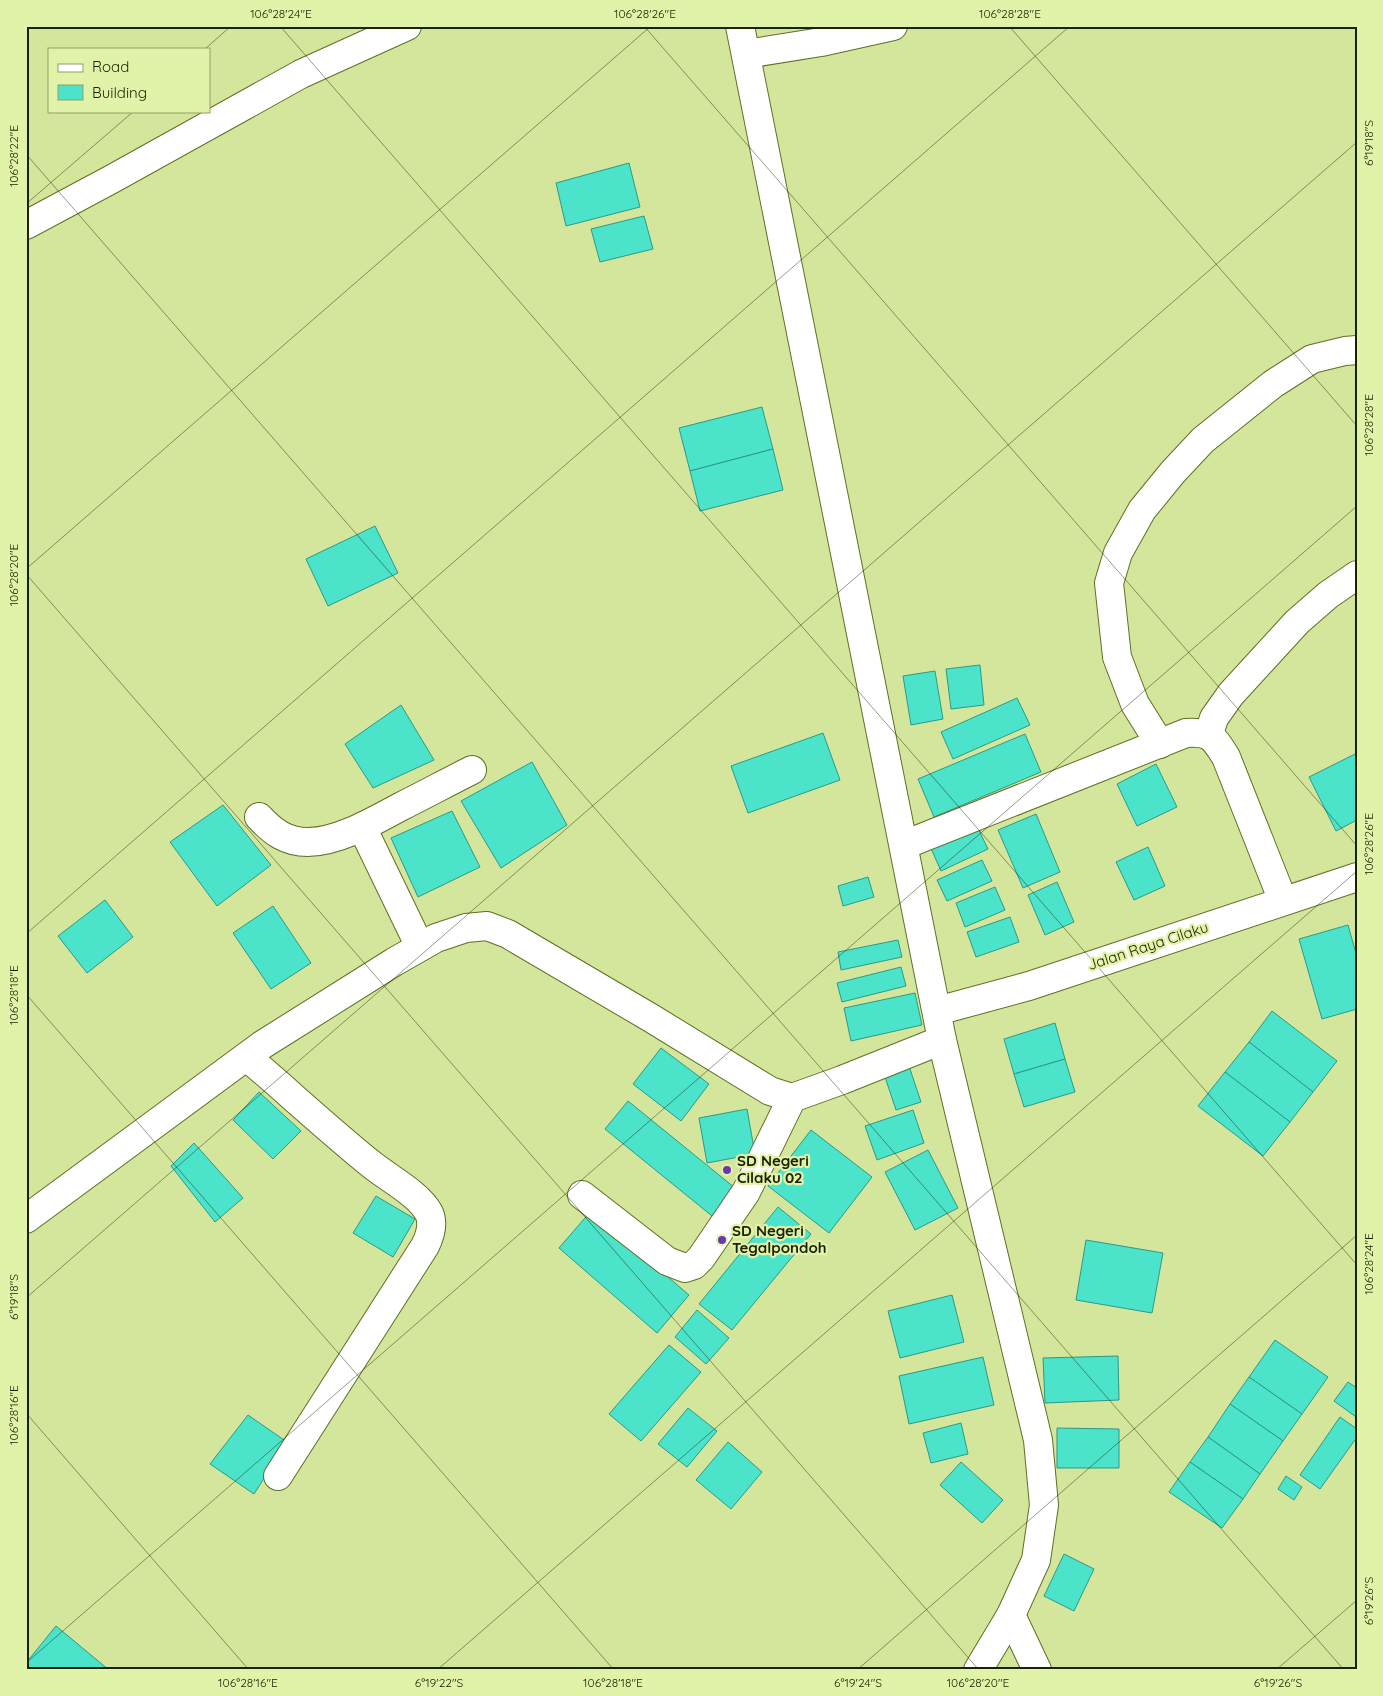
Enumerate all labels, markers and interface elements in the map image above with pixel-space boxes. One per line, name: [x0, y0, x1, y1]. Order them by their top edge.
text: 106°28'24"E: [250, 6, 312, 21]
text: 106°28'26"E: [614, 6, 676, 21]
text: 106°28'28"E: [979, 6, 1041, 21]
legend: [48, 48, 210, 112]
text: Road: [92, 57, 129, 76]
text: Building: [92, 83, 147, 102]
text: 6°19'18"S: [1361, 120, 1376, 166]
text: 106°28'22"E: [6, 125, 21, 187]
text: 106°28'28"E: [1361, 394, 1376, 456]
text: 106°28'20"E: [6, 543, 21, 606]
text: 106°28'26"E: [1361, 813, 1376, 875]
street label: Jalan Raya Cilaku: [1085, 917, 1211, 974]
text: 106°28'18"E: [6, 965, 21, 1025]
place label: SD Negeri Cilaku 02: [737, 1151, 809, 1187]
marker: SD Negeri Cilaku 02: [721, 1164, 733, 1176]
place label: SD Negeri Tegalpondoh: [732, 1221, 827, 1257]
text: 106°28'24"E: [1361, 1233, 1376, 1295]
marker: SD Negeri Tegalpondoh: [716, 1234, 728, 1246]
text: 6°19'18"S: [6, 1274, 21, 1320]
text: 106°28'16"E: [6, 1385, 21, 1445]
text: 6°19'26"S: [1361, 1577, 1376, 1625]
text: 106°28'16"E: [218, 1675, 278, 1690]
text: 6°19'22"S: [415, 1675, 464, 1690]
text: 106°28'18"E: [583, 1675, 643, 1690]
text: 6°19'24"S: [834, 1675, 882, 1690]
text: 106°28'20"E: [947, 1675, 1010, 1690]
text: 6°19'26"S: [1254, 1675, 1302, 1690]

